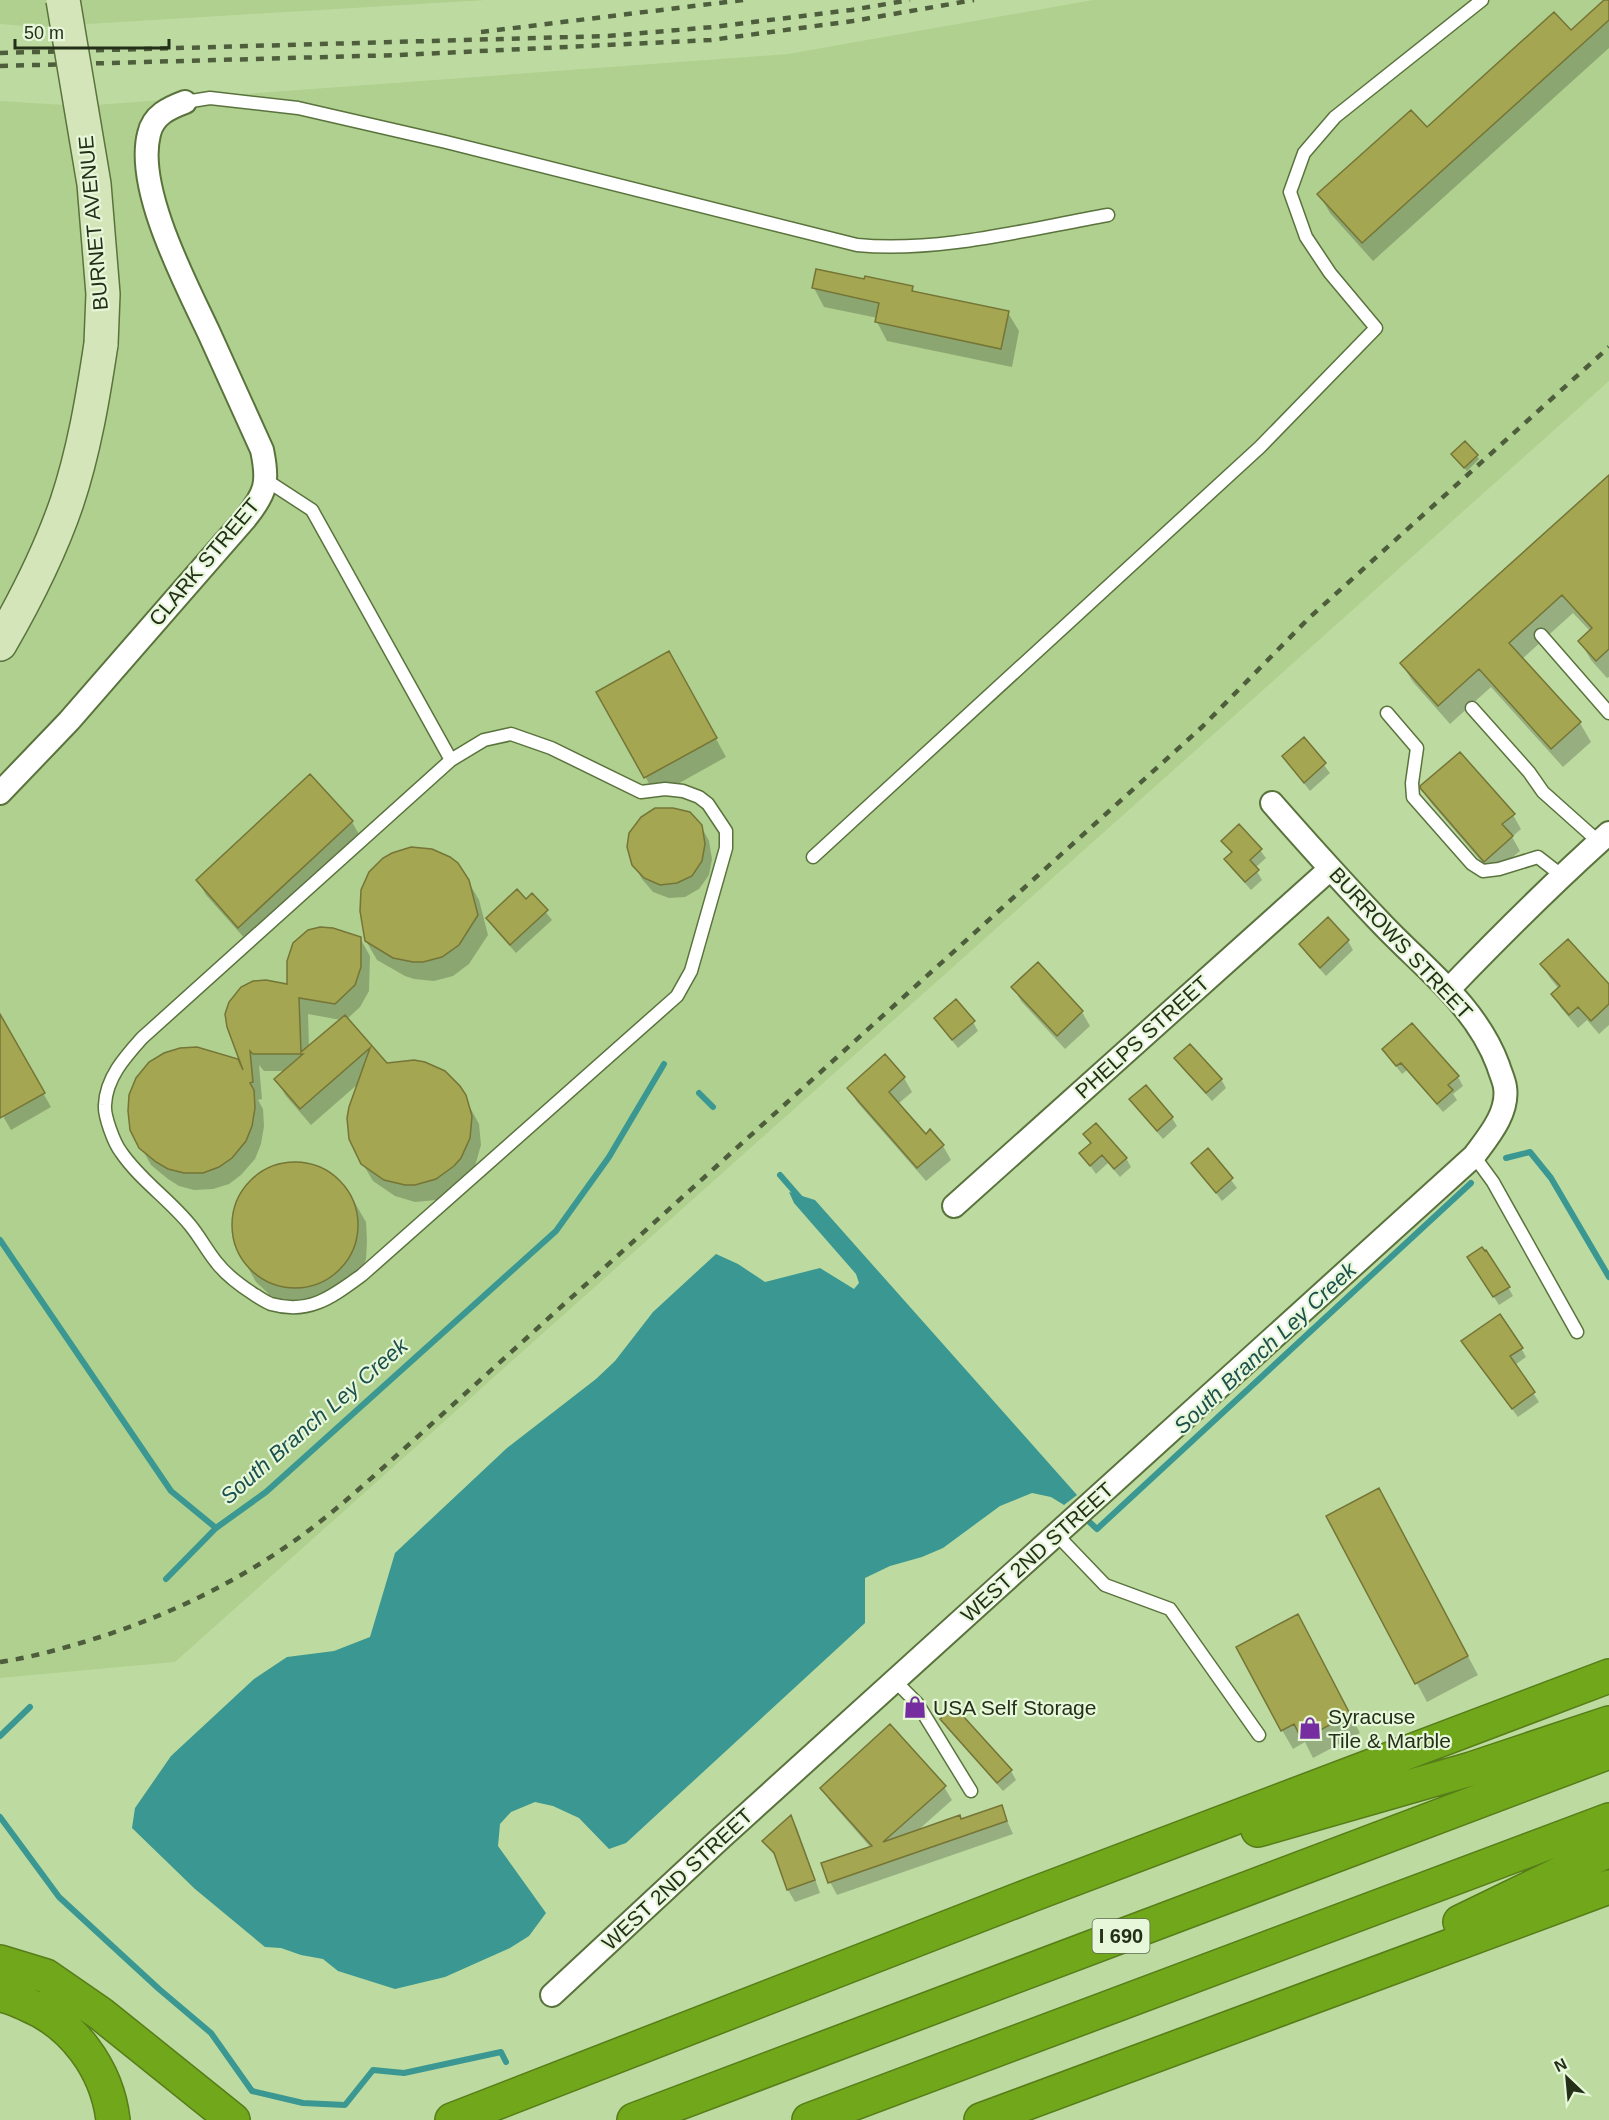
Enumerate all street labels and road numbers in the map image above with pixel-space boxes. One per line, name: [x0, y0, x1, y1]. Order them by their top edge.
street label: BURNET AVENUE: [74, 135, 112, 311]
street label: CLARK STREET: [144, 494, 264, 630]
street label: BURROWS STREET: [1325, 863, 1477, 1023]
street label: PHELPS STREET: [1071, 971, 1214, 1103]
street label: WEST 2ND STREET: [956, 1477, 1118, 1626]
street label: WEST 2ND STREET: [597, 1803, 757, 1955]
road number: I 690: [1092, 1919, 1150, 1953]

